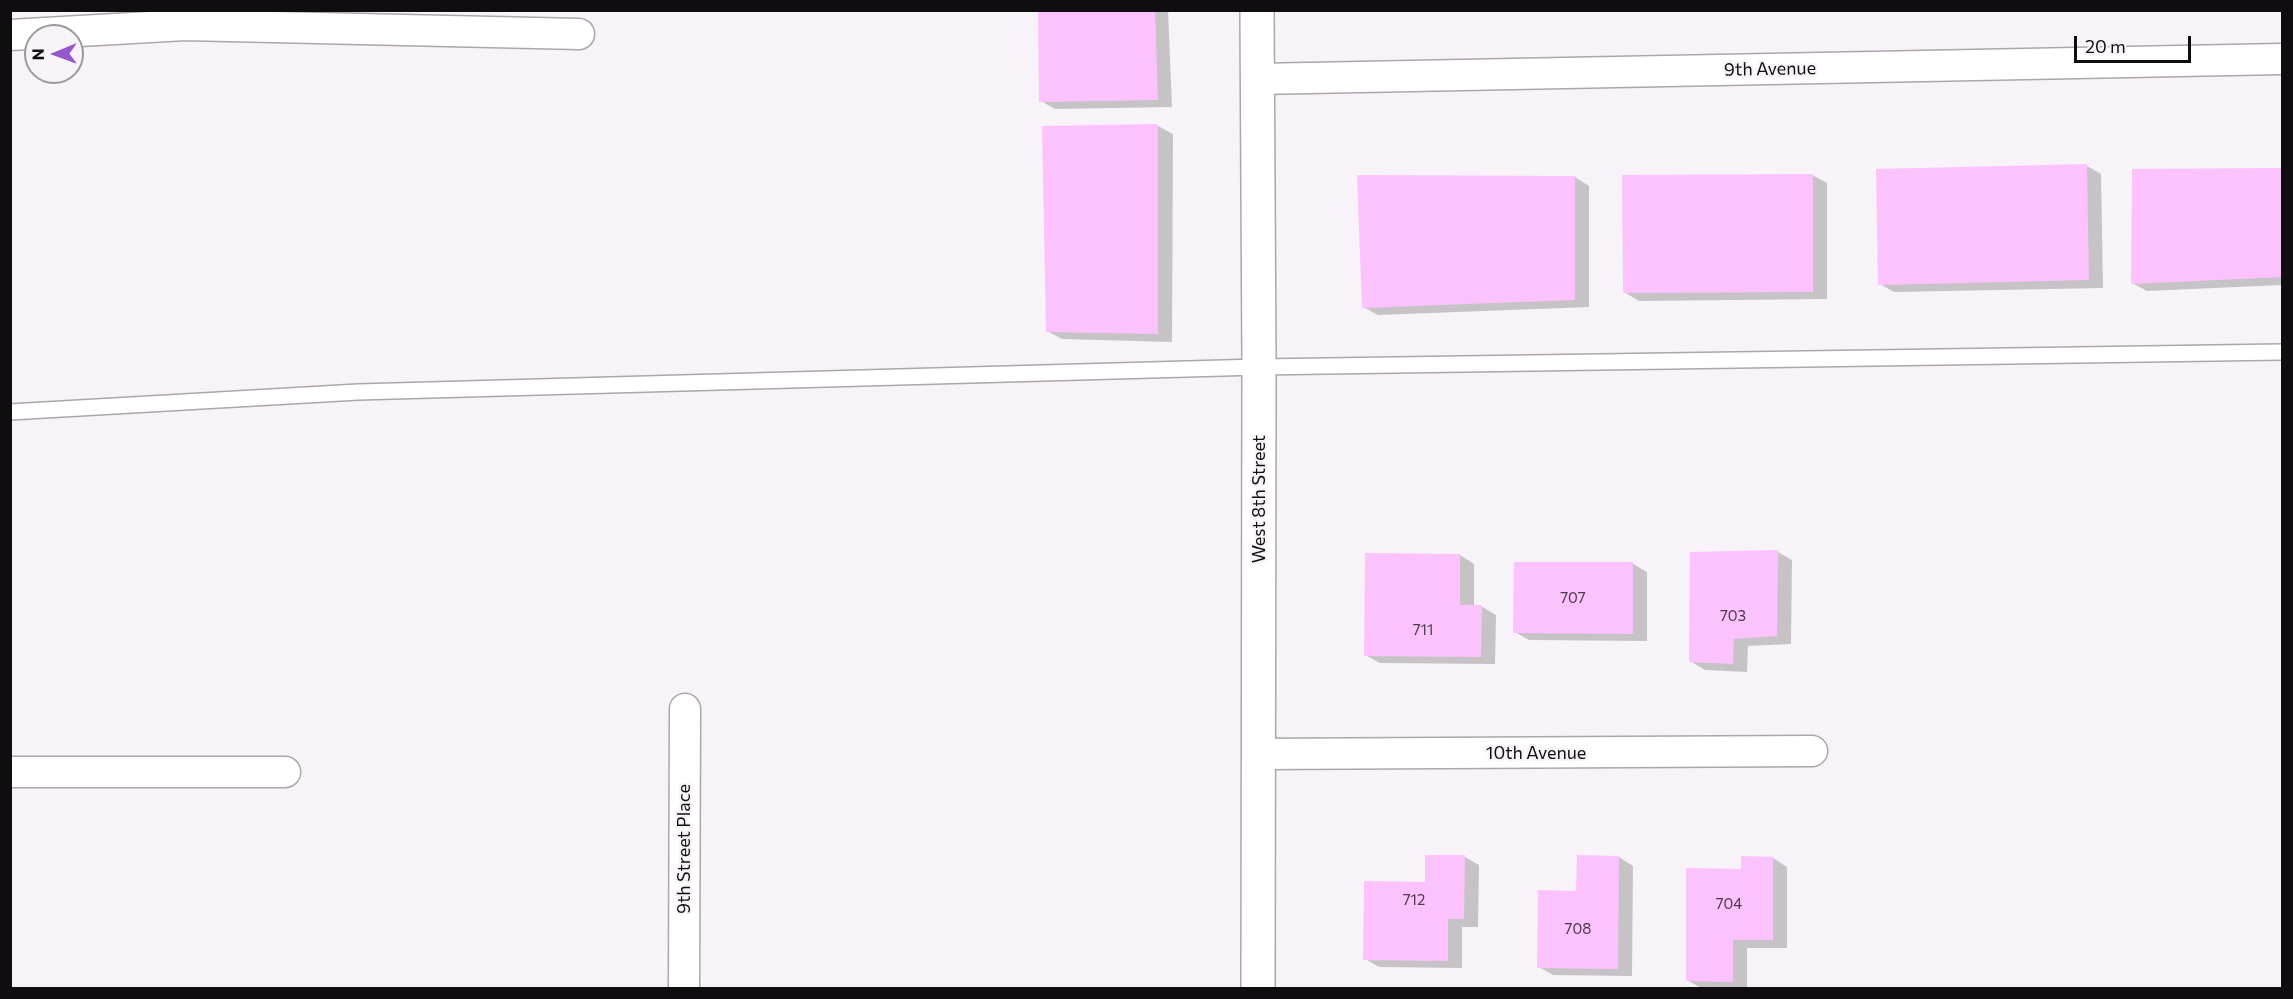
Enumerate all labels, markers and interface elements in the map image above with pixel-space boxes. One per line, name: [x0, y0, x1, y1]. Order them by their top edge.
north arrow: [24, 24, 84, 84]
scale bar: [2077, 24, 2194, 62]
text: 20 m: [2085, 35, 2126, 57]
text: N: [28, 48, 47, 60]
street label: 9th Avenue: [1724, 57, 1816, 81]
street label: West 8th Street: [1248, 435, 1270, 563]
house number: 707: [1560, 589, 1586, 607]
house number: 703: [1720, 607, 1746, 625]
house number: 711: [1413, 621, 1433, 639]
street label: 10th Avenue: [1486, 742, 1586, 764]
street label: 9th Street Place: [673, 784, 695, 914]
house number: 712: [1403, 891, 1425, 909]
house number: 704: [1716, 895, 1742, 913]
house number: 708: [1565, 920, 1591, 938]

